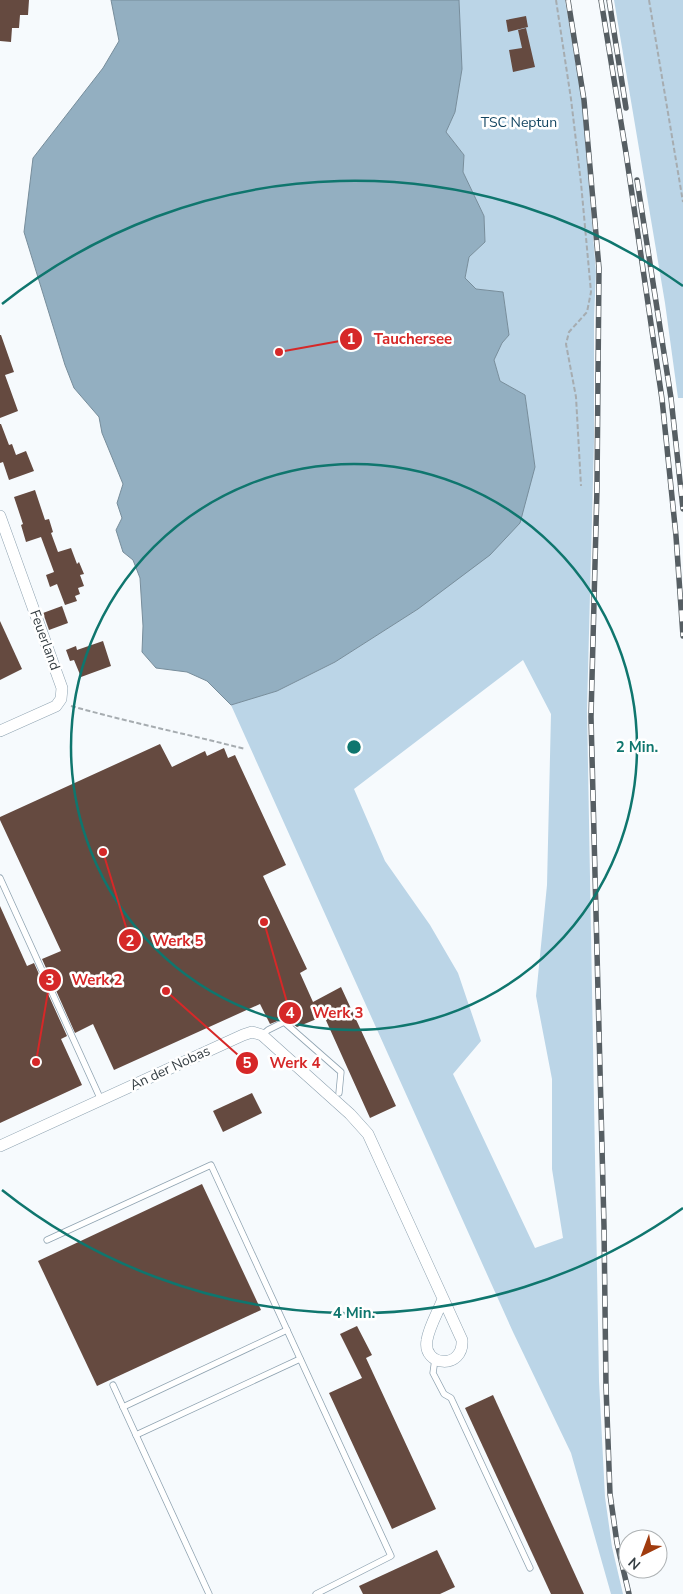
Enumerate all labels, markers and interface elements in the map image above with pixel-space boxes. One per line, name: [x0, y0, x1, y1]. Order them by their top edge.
park label: TSC Neptun: [481, 113, 557, 132]
callout: Tauchersee: [339, 324, 462, 354]
text: 1: [346, 329, 356, 349]
text: Tauchersee: [374, 329, 452, 349]
street label: Feuerland: [25, 607, 65, 673]
text: 2 Min.: [616, 737, 658, 757]
centre of rings: [345, 738, 363, 756]
callout: Werk 5: [117, 925, 213, 955]
text: 2: [125, 931, 135, 951]
text: Werk 5: [153, 931, 203, 951]
callout: Werk 2: [37, 965, 133, 995]
text: 3: [45, 970, 55, 990]
text: Werk 2: [72, 970, 122, 990]
callout: Werk 3: [278, 998, 373, 1028]
text: 4: [285, 1003, 295, 1023]
text: Werk 3: [313, 1003, 363, 1023]
street label: An der Nobas: [127, 1041, 213, 1095]
callout: Werk 4: [235, 1048, 331, 1078]
text: 5: [242, 1053, 252, 1073]
text: Werk 4: [270, 1053, 320, 1073]
text: 4 Min.: [333, 1303, 375, 1323]
north arrow: [618, 1529, 668, 1579]
text: N: [624, 1553, 645, 1574]

